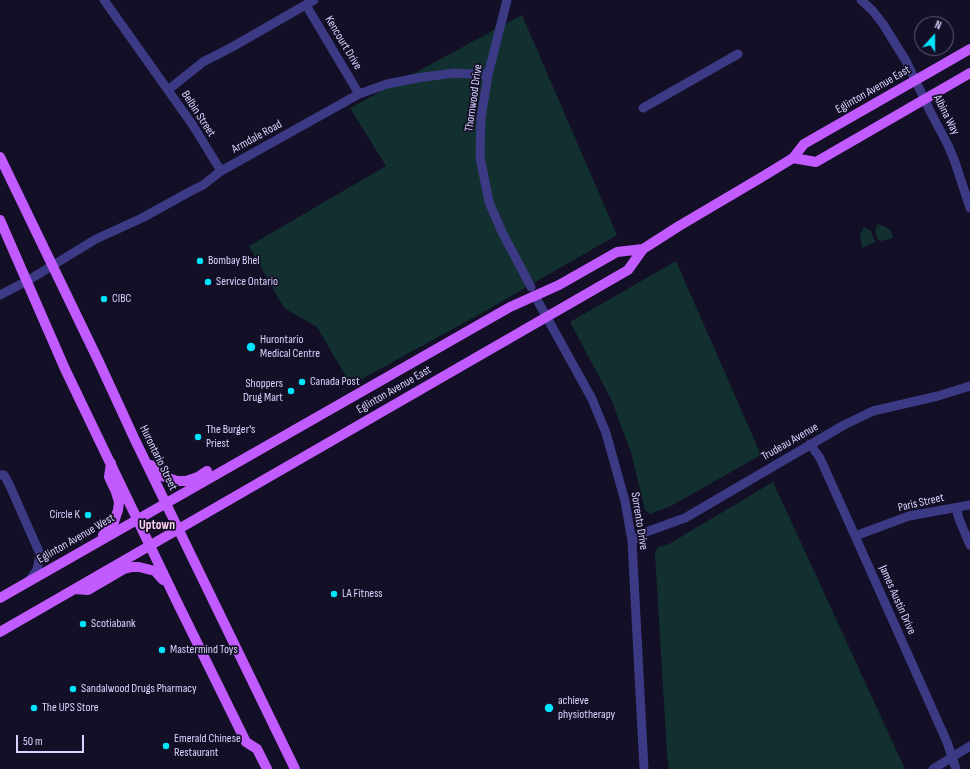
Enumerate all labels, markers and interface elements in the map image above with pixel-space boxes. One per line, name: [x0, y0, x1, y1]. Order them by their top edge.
street label: Kencourt Drive: [321, 14, 365, 72]
north arrow: [914, 16, 954, 56]
text: N: [933, 18, 943, 32]
street label: Thornwood Drive: [462, 63, 486, 133]
street label: Eglinton Avenue East: [833, 63, 913, 117]
street label: Belbin Street: [178, 88, 218, 140]
street label: Albina Way: [930, 93, 962, 137]
street label: Armdale Road: [229, 117, 285, 157]
place label: Bombay Bhel: [208, 254, 260, 268]
marker: Bombay Bhel: [195, 256, 205, 266]
place label: Service Ontario: [216, 275, 278, 289]
marker: Service Ontario: [203, 277, 213, 287]
place label: CIBC: [112, 292, 131, 306]
marker: CIBC: [99, 294, 109, 304]
place label: Hurontario Medical Centre: [260, 333, 320, 361]
marker: Hurontario Medical Centre: [245, 341, 257, 353]
street label: Eglinton Avenue East: [354, 363, 434, 417]
place label: Canada Post: [310, 375, 360, 389]
place label: Shoppers Drug Mart: [243, 377, 283, 405]
marker: Canada Post: [297, 377, 307, 387]
marker: Shoppers Drug Mart: [286, 386, 296, 396]
street label: Trudeau Avenue: [759, 420, 821, 464]
street label: Hurontario Street: [136, 423, 180, 493]
place label: The Burger's Priest: [206, 423, 255, 451]
marker: The Burger's Priest: [193, 432, 203, 442]
street label: Sorrento Drive: [627, 491, 651, 551]
street label: Paris Street: [897, 491, 945, 515]
place label: Circle K: [49, 508, 80, 522]
marker: Circle K: [83, 510, 93, 520]
street label: Eglinton Avenue West: [35, 511, 117, 567]
district label: Uptown: [139, 518, 175, 534]
street label: James Austin Drive: [875, 563, 919, 637]
place label: LA Fitness: [342, 587, 383, 601]
marker: LA Fitness: [329, 589, 339, 599]
place label: Scotiabank: [91, 617, 136, 631]
marker: Scotiabank: [78, 619, 88, 629]
place label: Mastermind Toys: [170, 643, 238, 657]
marker: Mastermind Toys: [157, 645, 167, 655]
place label: Sandalwood Drugs Pharmacy: [81, 682, 197, 696]
marker: Sandalwood Drugs Pharmacy: [68, 684, 78, 694]
place label: achieve physiotherapy: [558, 694, 615, 722]
place label: The UPS Store: [42, 701, 98, 715]
marker: achieve physiotherapy: [543, 702, 555, 714]
marker: The UPS Store: [29, 703, 39, 713]
scale bar: [18, 727, 86, 753]
place label: Emerald Chinese Restaurant: [174, 732, 241, 760]
text: 50 m: [23, 734, 43, 749]
marker: Emerald Chinese Restaurant: [161, 741, 171, 751]

